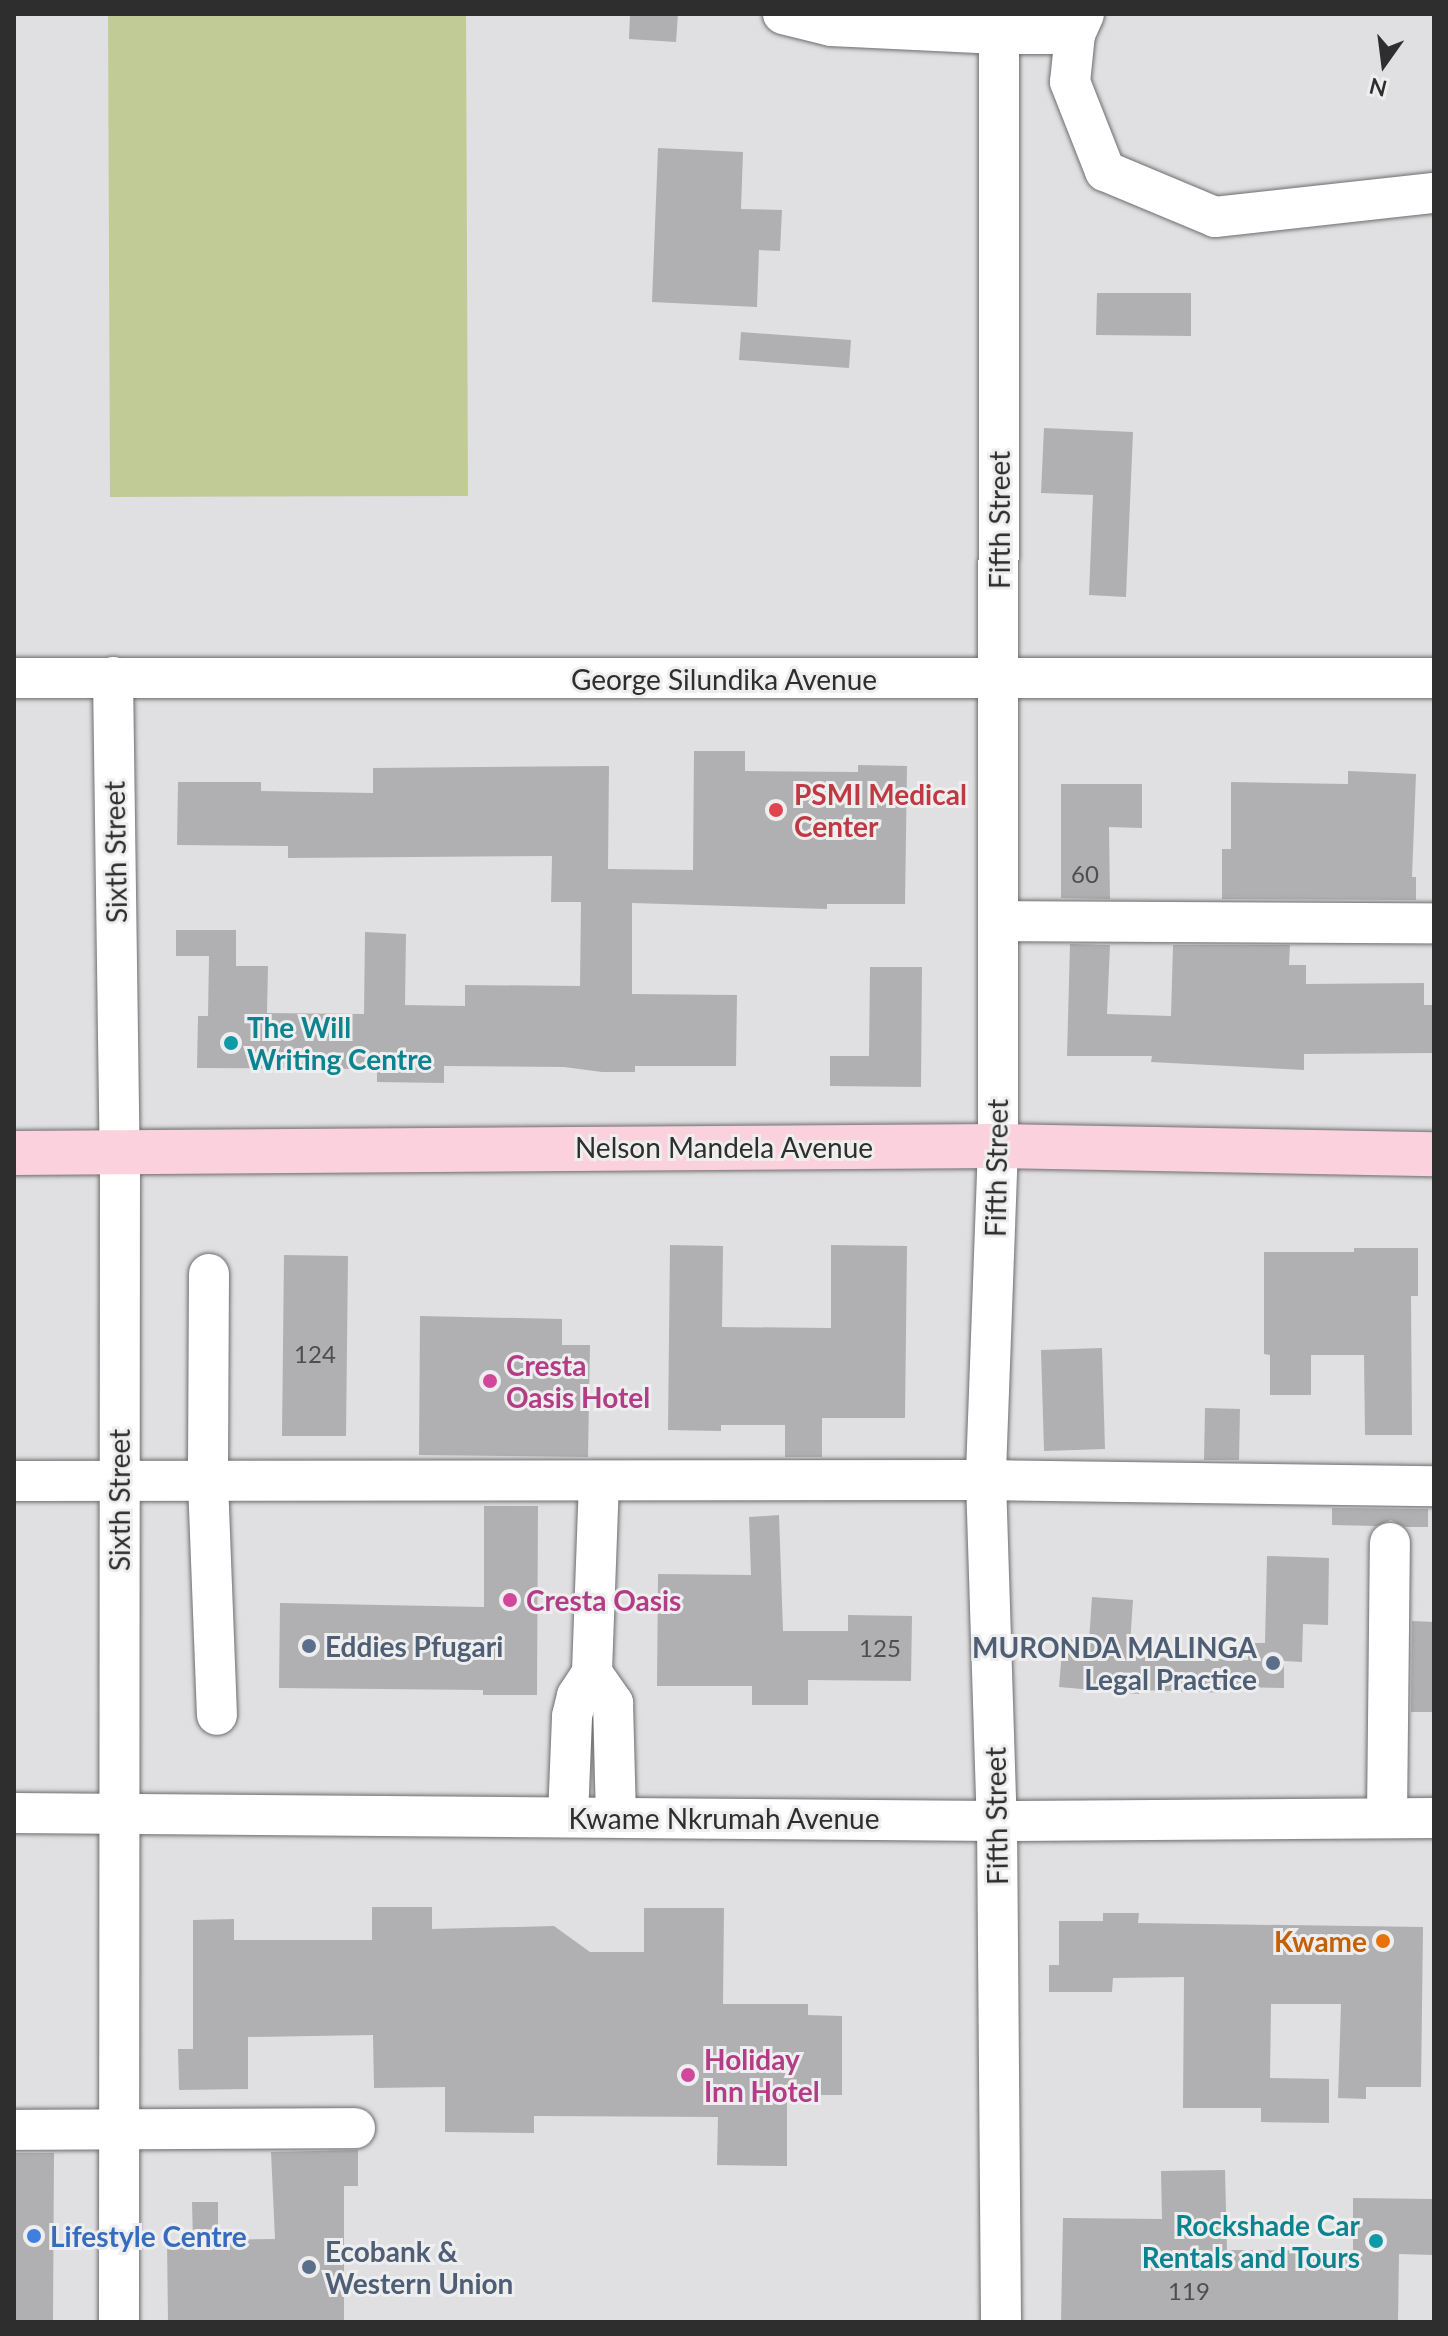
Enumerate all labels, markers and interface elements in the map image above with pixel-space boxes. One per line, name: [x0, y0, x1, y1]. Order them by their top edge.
north arrow: [1344, 24, 1424, 104]
text: N: [1367, 73, 1390, 103]
street label: Fifth Street: [982, 451, 1016, 589]
street label: George Silundika Avenue: [570, 662, 878, 696]
place label: PSMI Medical Center: [794, 777, 967, 843]
street label: Sixth Street: [97, 781, 133, 923]
marker: PSMI Medical Center: [765, 799, 787, 821]
house number: 60: [1071, 860, 1099, 888]
place label: The Will Writing Centre: [247, 1010, 432, 1076]
marker: The Will Writing Centre: [222, 1034, 240, 1052]
street label: Fifth Street: [978, 1099, 1014, 1237]
street label: Nelson Mandela Avenue: [574, 1130, 874, 1164]
house number: 124: [294, 1340, 336, 1368]
place label: Cresta Oasis Hotel: [506, 1348, 650, 1414]
marker: Cresta Oasis Hotel: [481, 1372, 499, 1390]
street label: Sixth Street: [102, 1429, 136, 1571]
place label: Cresta Oasis: [526, 1583, 681, 1617]
marker: Cresta Oasis: [501, 1591, 519, 1609]
place label: Eddies Pfugari: [325, 1629, 503, 1663]
place label: MURONDA MALINGA Legal Practice: [971, 1630, 1257, 1696]
house number: 125: [859, 1634, 901, 1662]
marker: Eddies Pfugari: [300, 1637, 318, 1655]
marker: MURONDA MALINGA Legal Practice: [1264, 1654, 1282, 1672]
street label: Fifth Street: [978, 1747, 1014, 1885]
street label: Kwame Nkrumah Avenue: [568, 1801, 880, 1835]
place label: Kwame: [1274, 1924, 1367, 1958]
marker: Kwame: [1374, 1932, 1392, 1950]
place label: Holiday Inn Hotel: [704, 2042, 820, 2108]
marker: Holiday Inn Hotel: [679, 2066, 697, 2084]
place label: Rockshade Car Rentals and Tours: [1141, 2208, 1360, 2274]
place label: Lifestyle Centre: [50, 2219, 247, 2253]
marker: Lifestyle Centre: [25, 2227, 43, 2245]
marker: Rockshade Car Rentals and Tours: [1367, 2232, 1385, 2250]
place label: Ecobank & Western Union: [325, 2234, 513, 2300]
marker: Ecobank & Western Union: [300, 2258, 318, 2276]
house number: 119: [1168, 2277, 1210, 2305]

